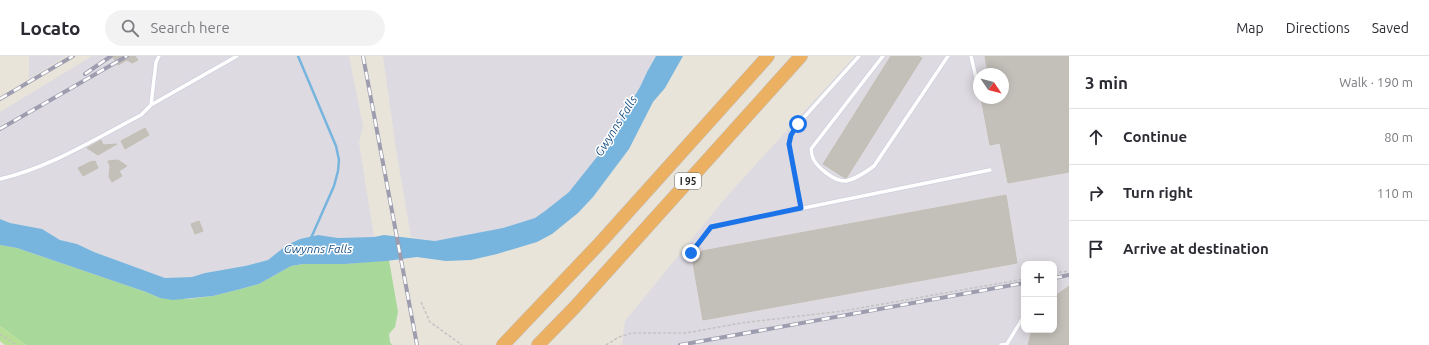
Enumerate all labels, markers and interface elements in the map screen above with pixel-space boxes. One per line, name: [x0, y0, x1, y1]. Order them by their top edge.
search box: [105, 10, 385, 46]
text: Locato: [20, 17, 81, 39]
icon: search: [119, 17, 141, 39]
text: Search here: [151, 19, 230, 36]
text: Map: [1236, 20, 1264, 36]
text: Directions: [1286, 20, 1350, 36]
text: Saved: [1372, 20, 1409, 36]
north arrow: [973, 68, 1009, 104]
text: 3 min: [1085, 73, 1128, 92]
text: Walk · 190 m: [1339, 75, 1413, 89]
water label: Gwynns Falls: [592, 93, 639, 158]
route start: [789, 115, 807, 133]
icon: ahead: [1085, 126, 1107, 148]
text: Continue: [1123, 128, 1187, 145]
text: 80 m: [1384, 130, 1413, 144]
road number: I 95: [675, 173, 701, 189]
icon: right: [1085, 182, 1107, 204]
text: Turn right: [1123, 184, 1193, 201]
text: 110 m: [1377, 186, 1413, 200]
icon: arrive: [1085, 238, 1107, 260]
text: Arrive at destination: [1123, 240, 1269, 257]
water label: Gwynns Falls: [284, 242, 352, 255]
route end: [682, 244, 700, 262]
map controls: [1021, 261, 1057, 333]
button: +: [1021, 261, 1057, 297]
button: −: [1021, 297, 1057, 333]

